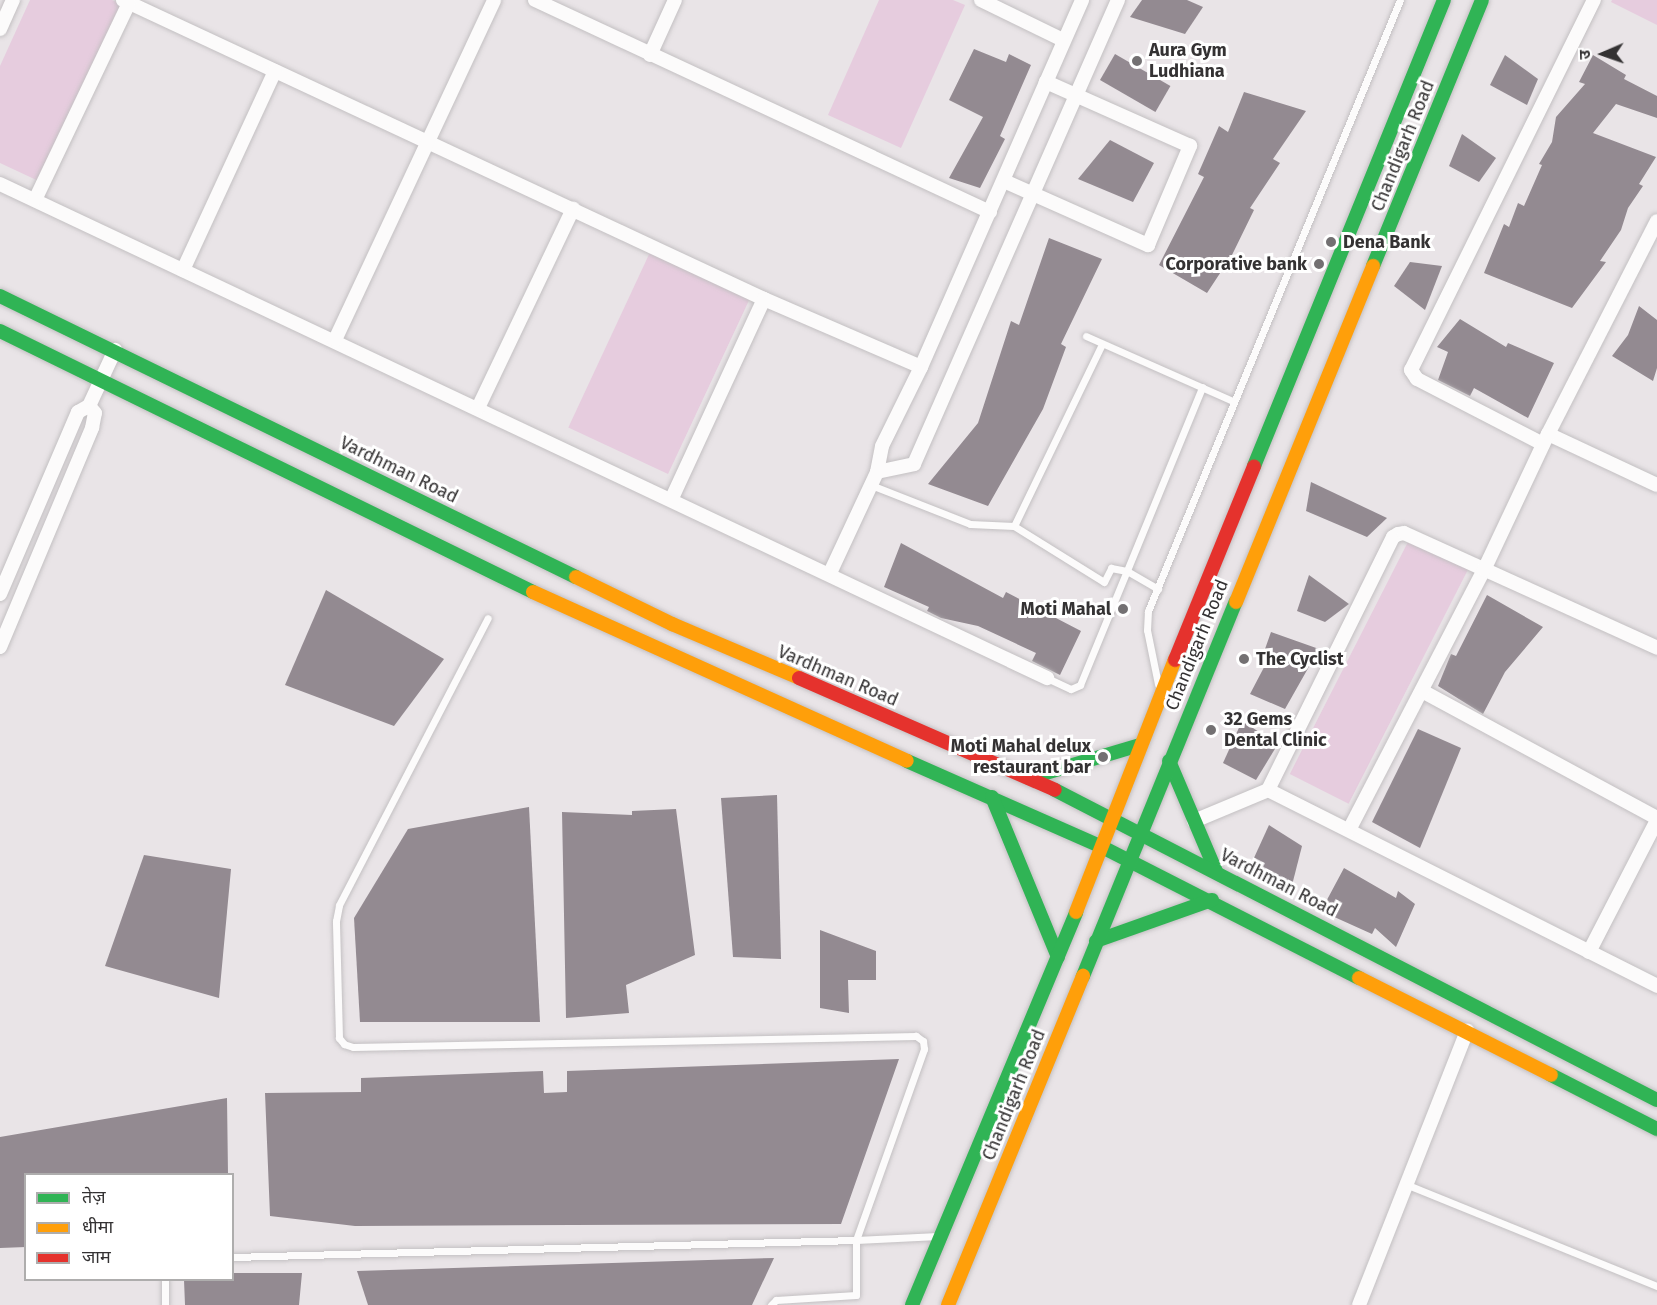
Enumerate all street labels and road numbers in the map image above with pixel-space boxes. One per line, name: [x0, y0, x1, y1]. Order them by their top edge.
street label: Chandigarh Road: [1367, 77, 1439, 215]
street label: Vardhman Road: [336, 432, 462, 508]
street label: Chandigarh Road: [1161, 576, 1233, 714]
street label: Vardhman Road: [774, 641, 902, 711]
street label: Vardhman Road: [1217, 844, 1341, 922]
street label: Chandigarh Road: [978, 1026, 1050, 1164]

